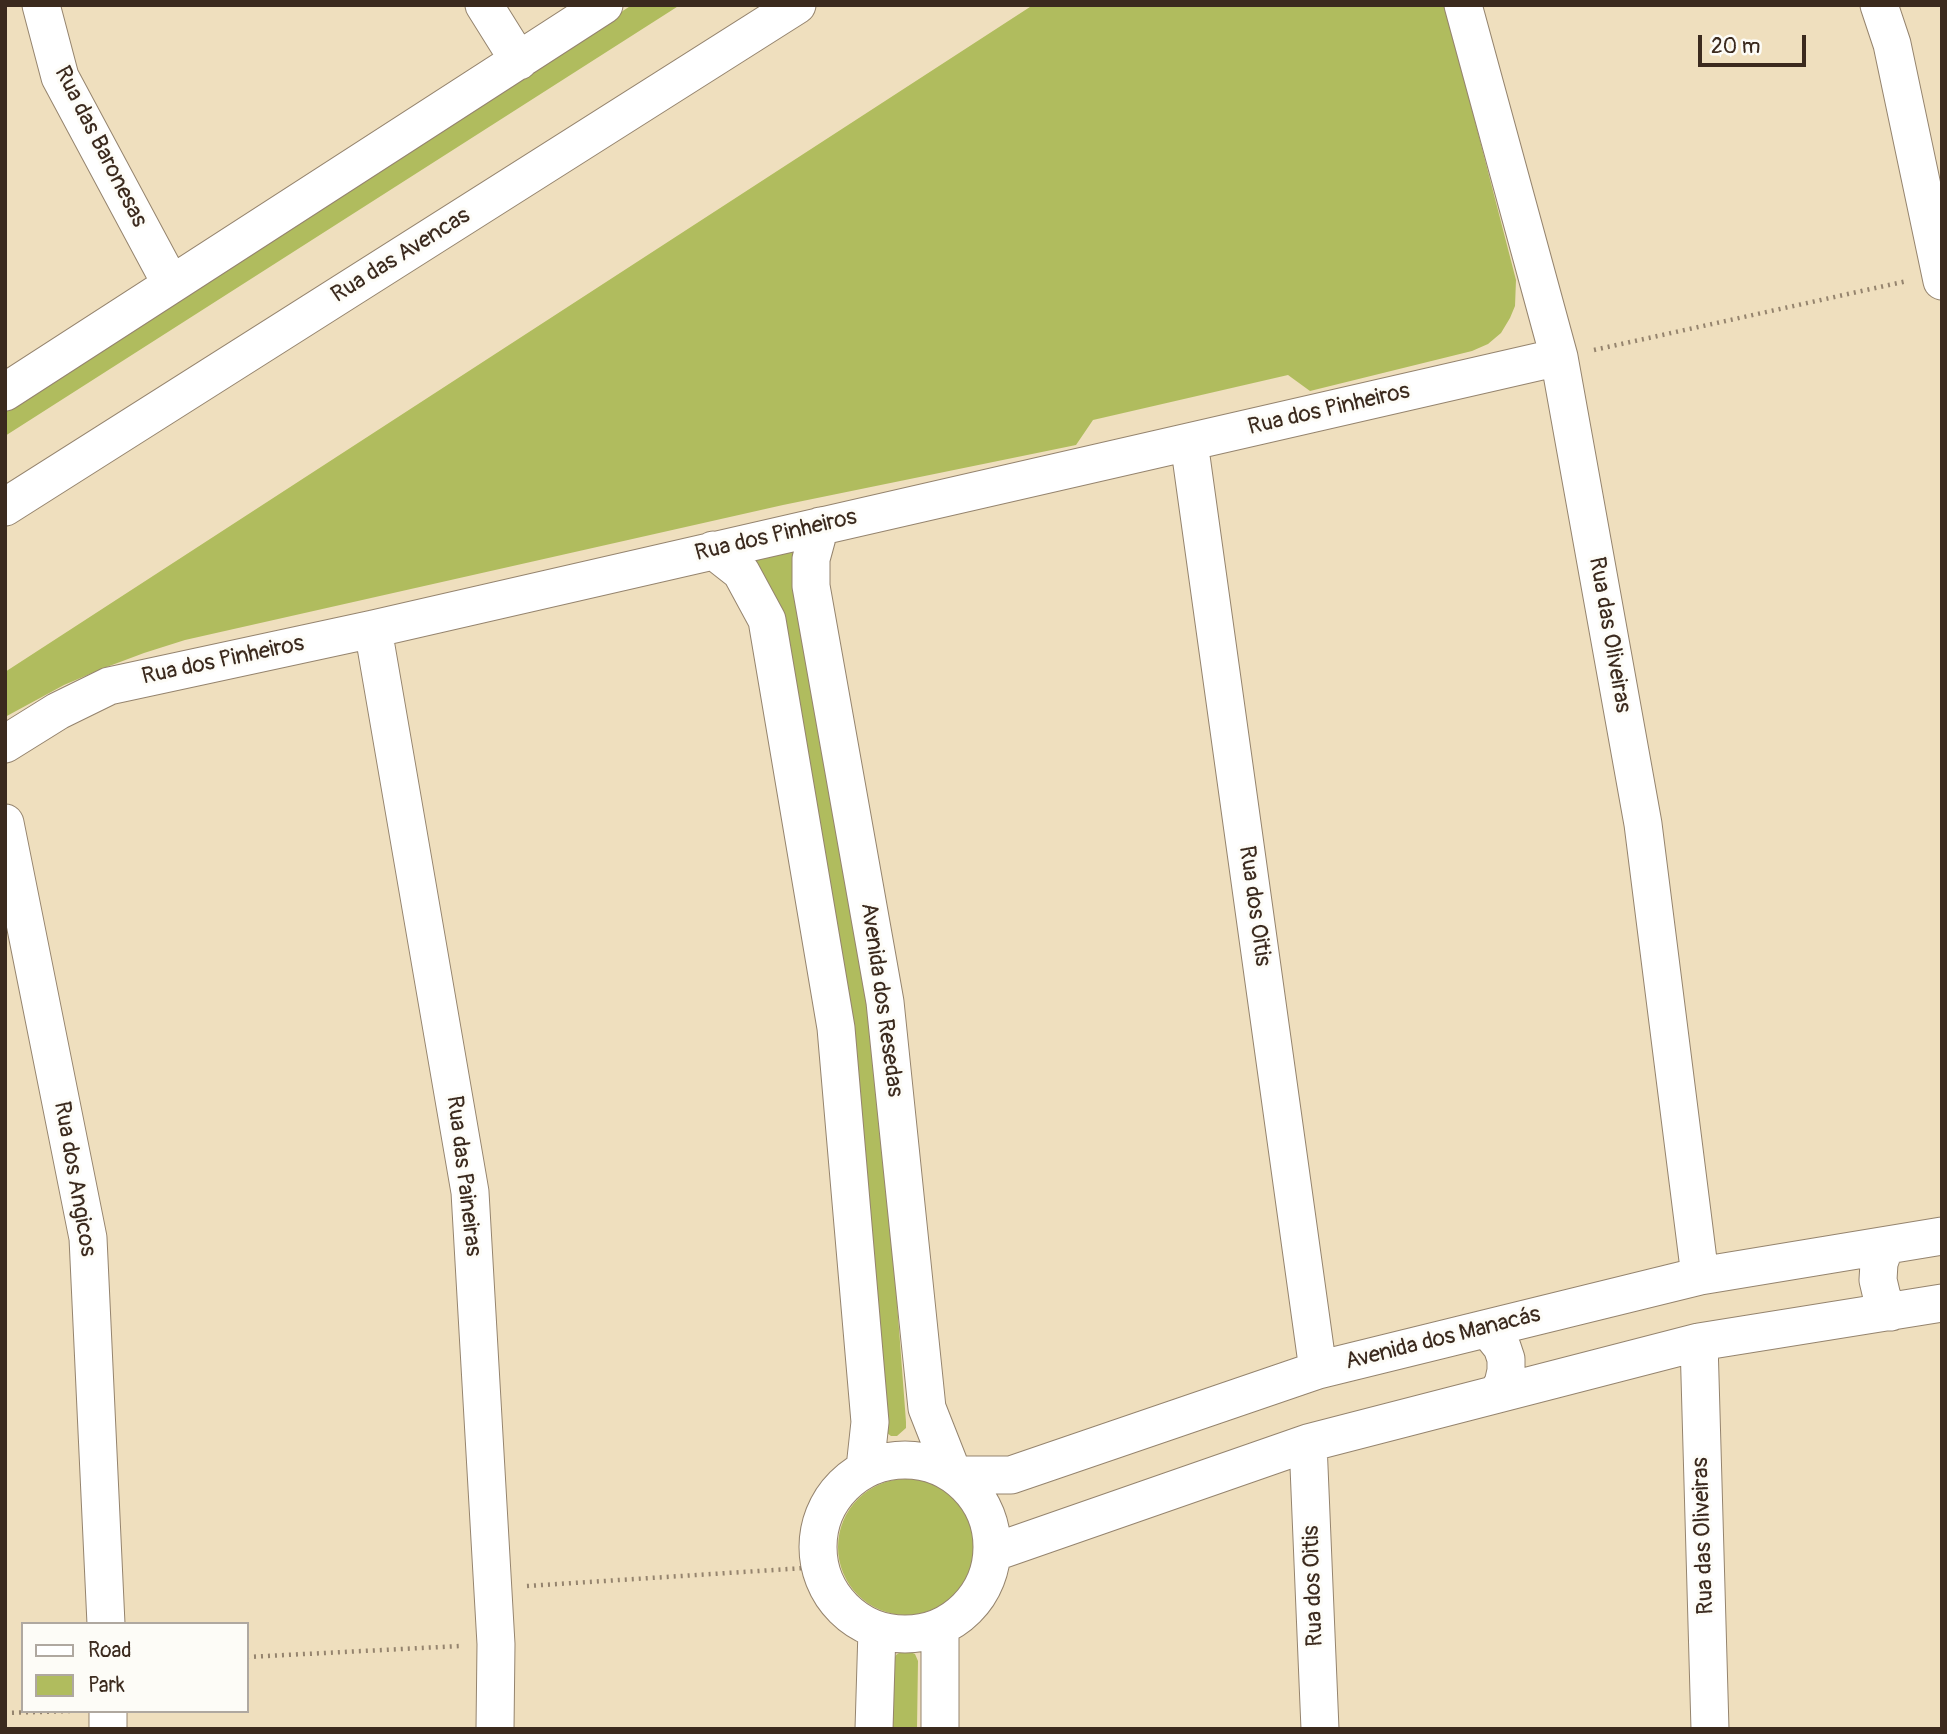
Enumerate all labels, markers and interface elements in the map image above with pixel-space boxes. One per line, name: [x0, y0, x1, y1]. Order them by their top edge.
scale bar: [1702, 21, 1811, 65]
text: 20 m: [1711, 33, 1760, 60]
street label: Rua das Baronesas: [48, 62, 152, 232]
street label: Rua das Avencas: [327, 202, 475, 310]
street label: Rua dos Pinheiros: [1245, 378, 1413, 442]
street label: Rua dos Pinheiros: [692, 504, 860, 568]
street label: Rua das Oliveiras: [1582, 555, 1636, 715]
street label: Rua dos Pinheiros: [139, 630, 307, 692]
street label: Rua dos Oitis: [1232, 844, 1276, 968]
street label: Avenida dos Resedas: [854, 901, 908, 1099]
street label: Rua das Paineiras: [439, 1094, 487, 1258]
street label: Rua dos Angicos: [47, 1099, 101, 1259]
street label: Avenida dos Manacás: [1343, 1301, 1543, 1377]
street label: Rua das Oliveiras: [1687, 1457, 1721, 1615]
street label: Rua dos Oitis: [1298, 1525, 1330, 1647]
legend: [21, 1622, 248, 1713]
text: Road: [88, 1637, 132, 1664]
text: Park: [88, 1672, 125, 1699]

